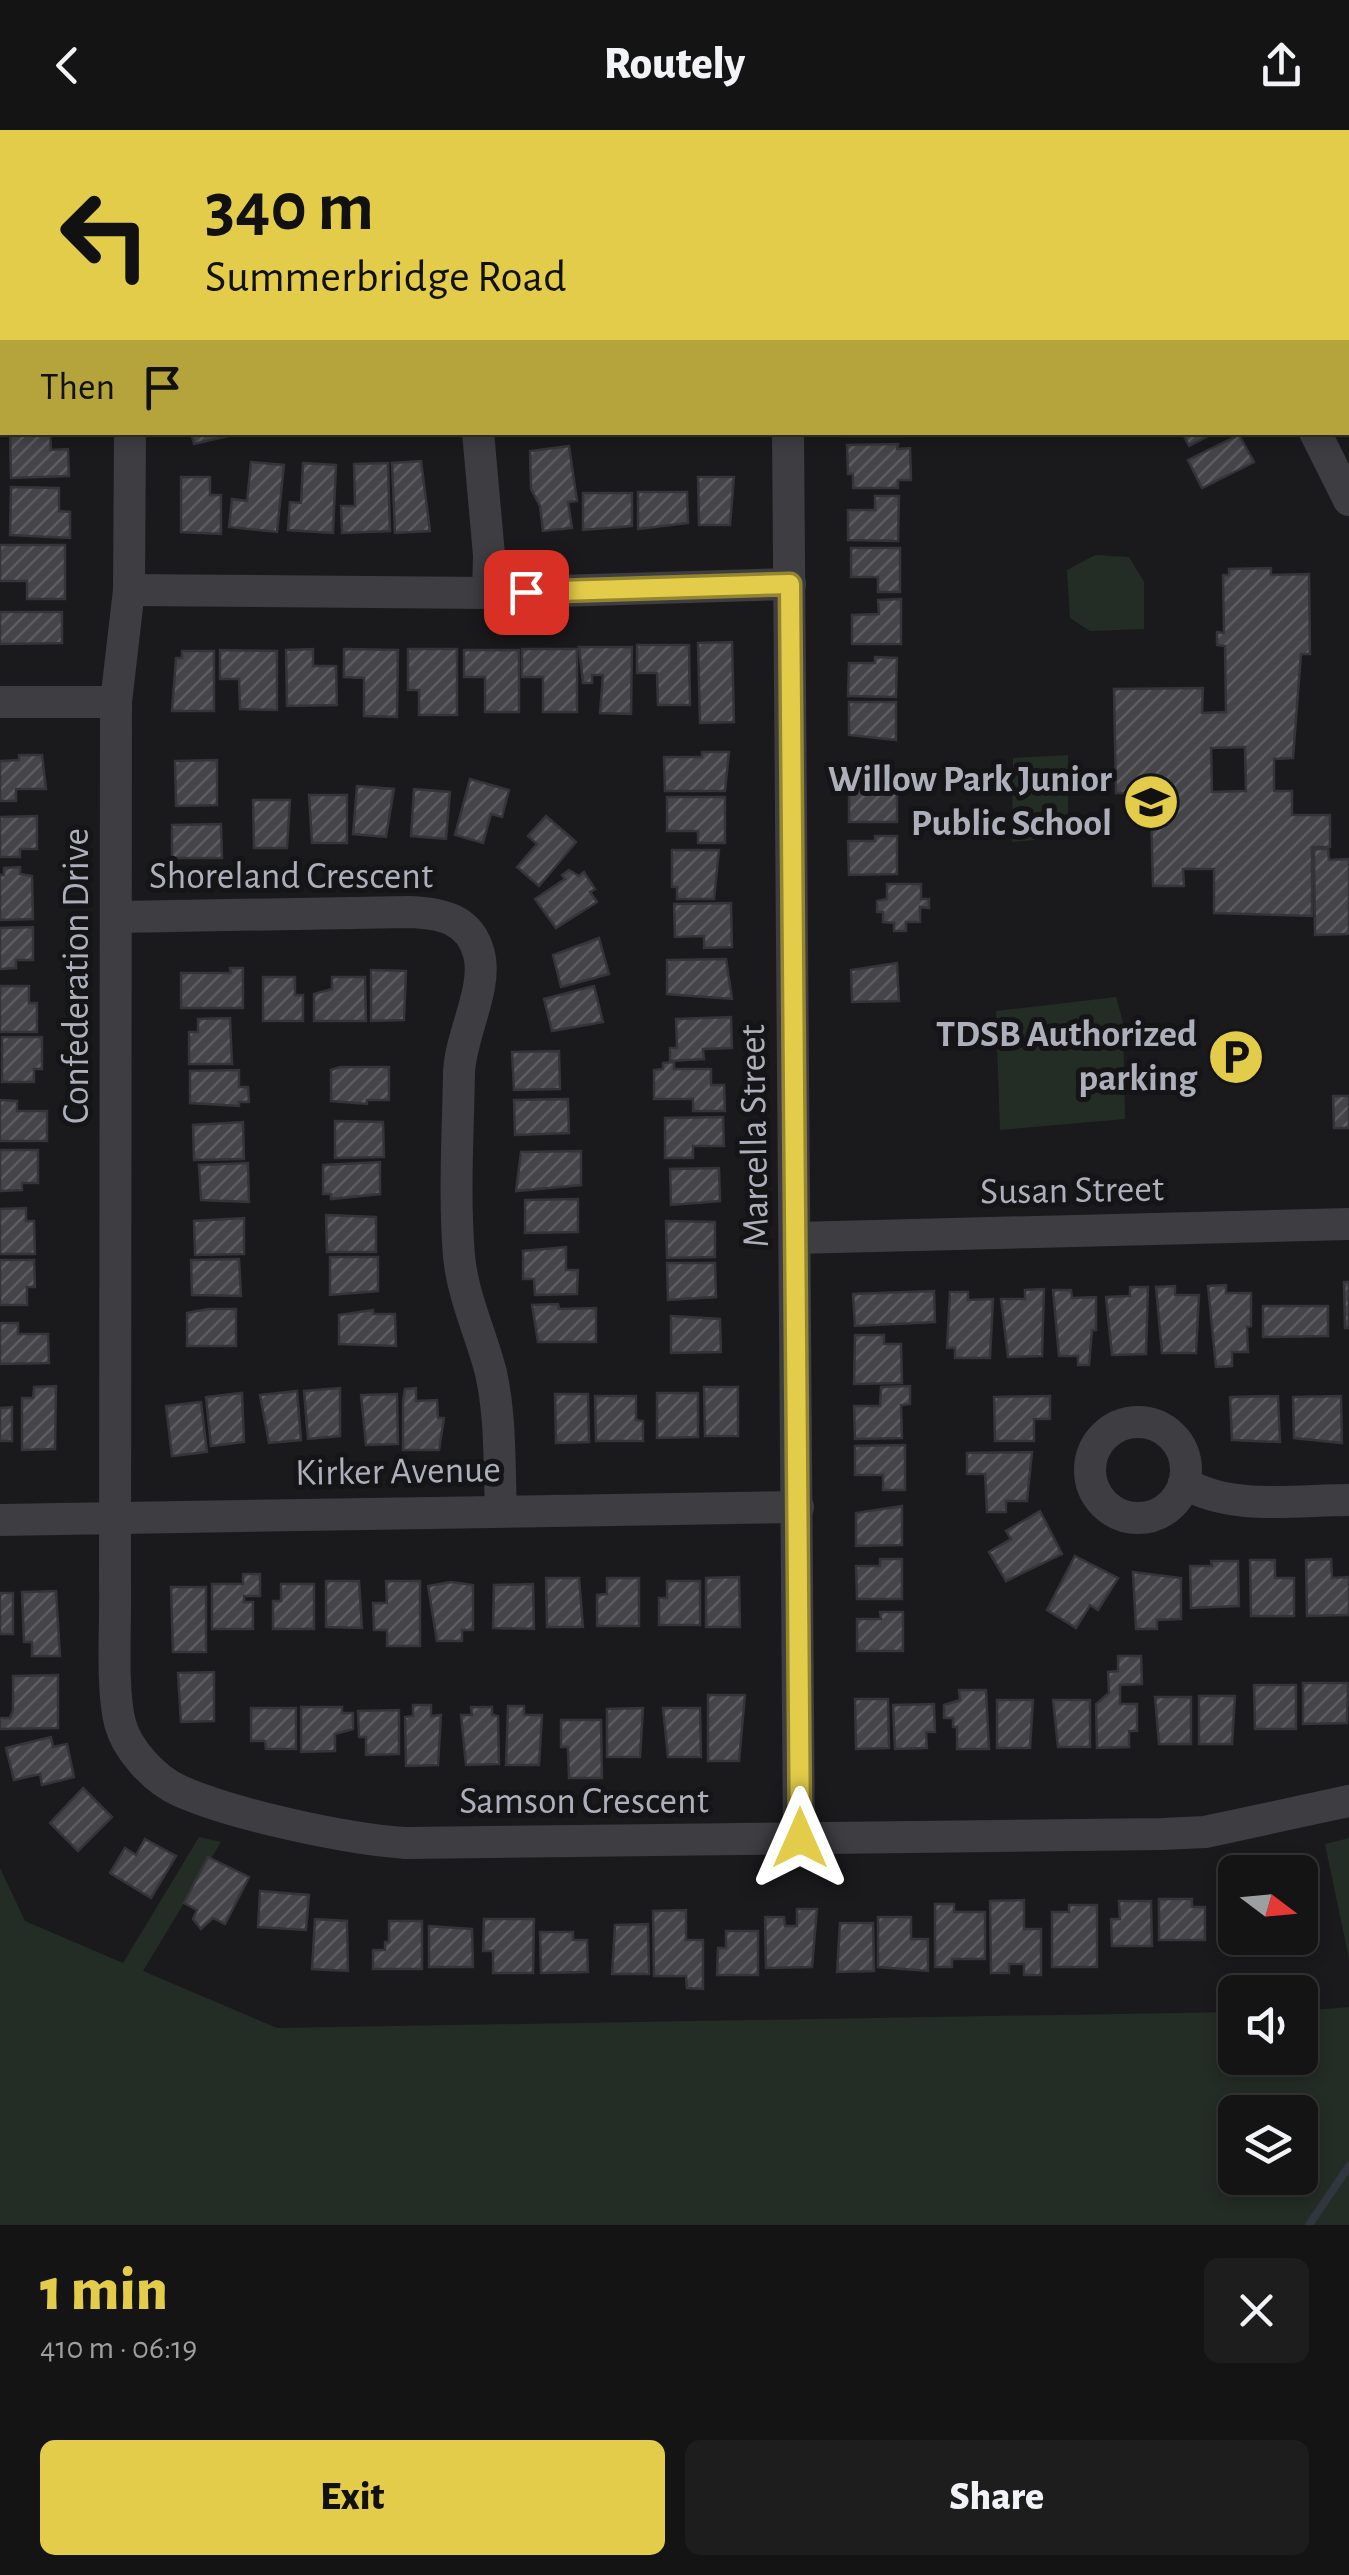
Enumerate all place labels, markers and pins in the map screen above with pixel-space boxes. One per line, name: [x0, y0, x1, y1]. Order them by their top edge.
pin: [484, 550, 569, 635]
place label: Willow Park Junior Public School: [828, 761, 1113, 843]
school or university icon: Willow Park Junior Public School: [1121, 772, 1181, 832]
place label: TDSB Authorized parking: [936, 1016, 1198, 1098]
parking icon: TDSB Authorized parking: [1206, 1027, 1266, 1087]

